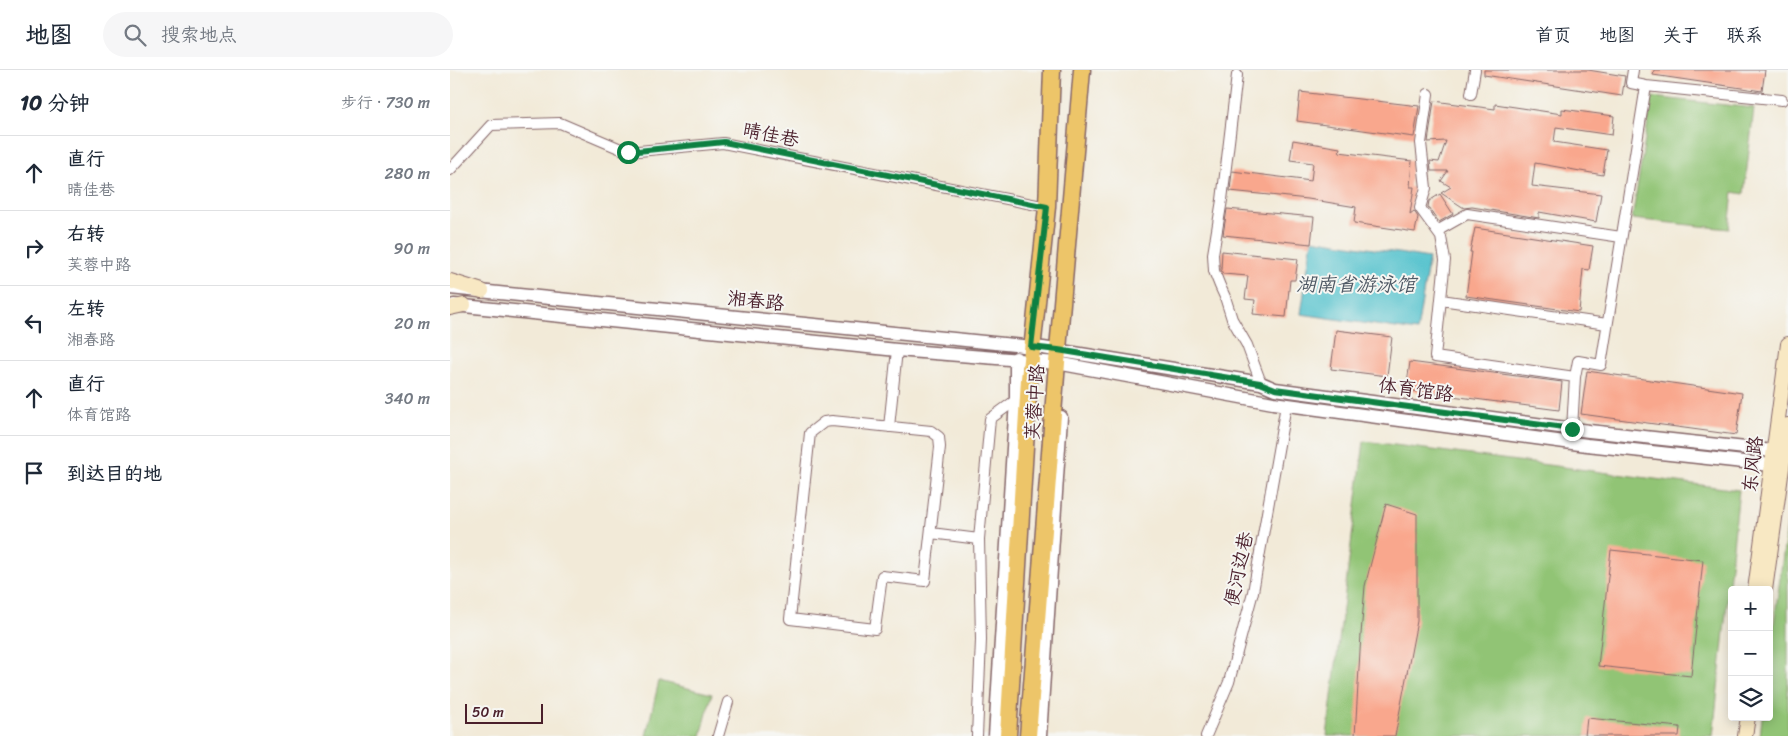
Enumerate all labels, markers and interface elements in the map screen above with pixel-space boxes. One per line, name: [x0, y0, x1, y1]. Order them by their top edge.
search box: [103, 12, 453, 57]
text: 地图: [25, 14, 73, 56]
text: 搜索地点: [161, 18, 237, 51]
text: 首页: [1535, 19, 1571, 51]
text: 地图: [1599, 19, 1635, 51]
text: 关于: [1663, 19, 1699, 51]
text: 联系: [1727, 19, 1763, 51]
icon: search: [121, 21, 149, 49]
text: 10 分钟: [20, 84, 90, 122]
text: 步行 · 730 m: [341, 88, 430, 117]
street label: 晴佳巷: [740, 113, 802, 156]
route start: [617, 141, 640, 164]
text: 直行: [67, 142, 105, 175]
icon: ahead: [20, 159, 48, 187]
text: 280 m: [385, 159, 430, 188]
text: 晴佳巷: [67, 175, 115, 204]
text: 右转: [67, 217, 105, 250]
icon: right: [20, 234, 48, 262]
text: 90 m: [394, 234, 430, 263]
text: 芙蓉中路: [67, 250, 131, 279]
water label: 湖南省游泳馆: [1296, 267, 1419, 302]
street label: 湘春路: [726, 281, 786, 320]
text: 左转: [67, 292, 105, 325]
icon: left: [20, 309, 48, 337]
text: 20 m: [394, 309, 430, 338]
text: 湘春路: [67, 325, 115, 354]
street label: 芙蓉中路: [1015, 363, 1054, 441]
text: 直行: [67, 367, 105, 400]
street label: 体育馆路: [1376, 368, 1456, 411]
icon: ahead: [20, 384, 48, 412]
text: 340 m: [385, 384, 430, 413]
text: 体育馆路: [67, 400, 131, 429]
route end: [1561, 418, 1584, 441]
street label: 东风路: [1733, 434, 1772, 494]
text: 到达目的地: [67, 457, 162, 490]
icon: arrive: [20, 459, 48, 487]
street label: 便河边巷: [1214, 528, 1263, 610]
map controls: [1728, 586, 1773, 721]
button: +: [1728, 586, 1773, 631]
button: −: [1728, 631, 1773, 676]
button: layers: [1728, 676, 1773, 721]
text: 50 m: [472, 700, 504, 725]
scale bar: [465, 701, 542, 724]

